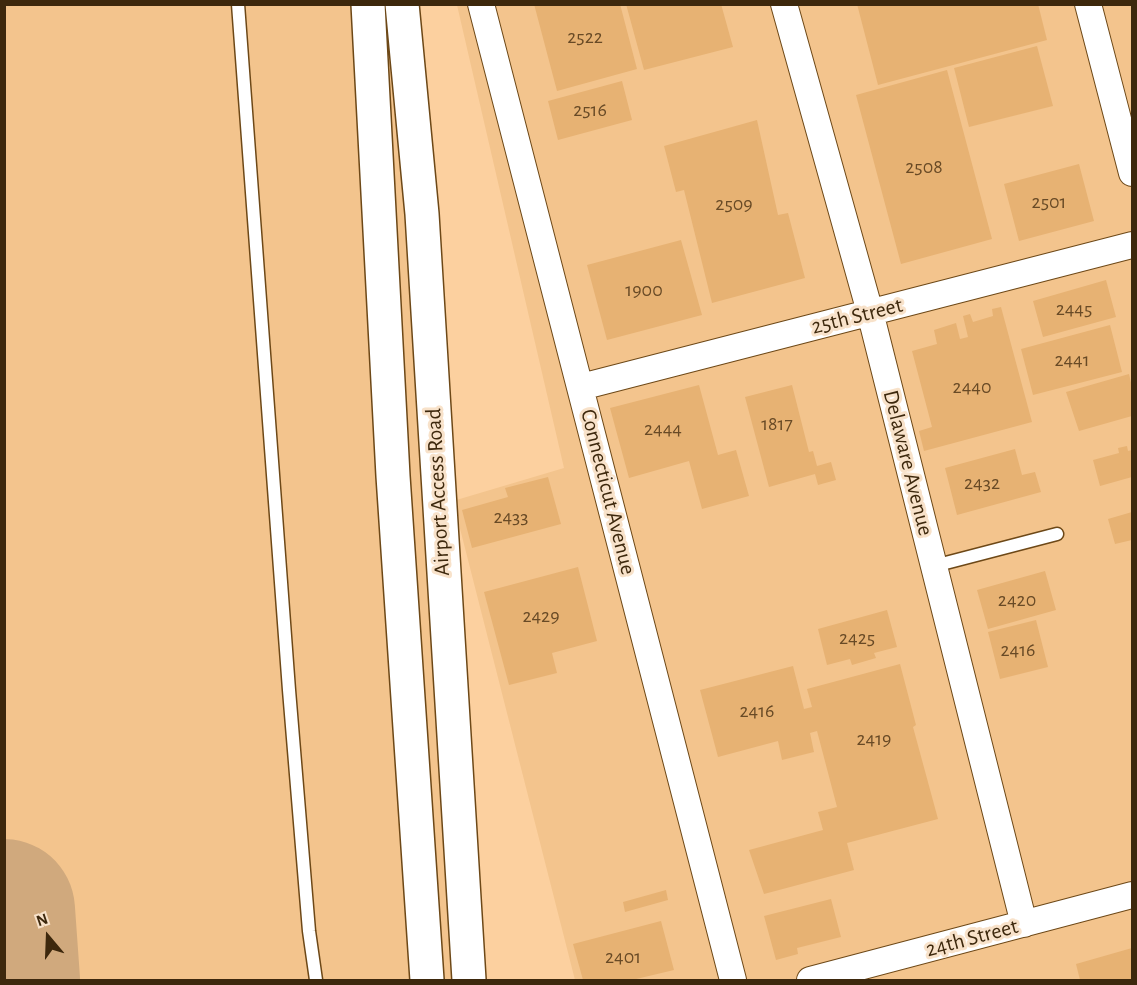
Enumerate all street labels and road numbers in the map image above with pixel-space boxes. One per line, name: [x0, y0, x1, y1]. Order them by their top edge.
street label: 25th Street: [809, 292, 905, 340]
street label: Delaware Avenue: [877, 387, 939, 539]
street label: Connecticut Avenue: [575, 407, 641, 577]
street label: Airport Access Road: [420, 408, 456, 576]
street label: 24th Street: [923, 913, 1021, 963]

